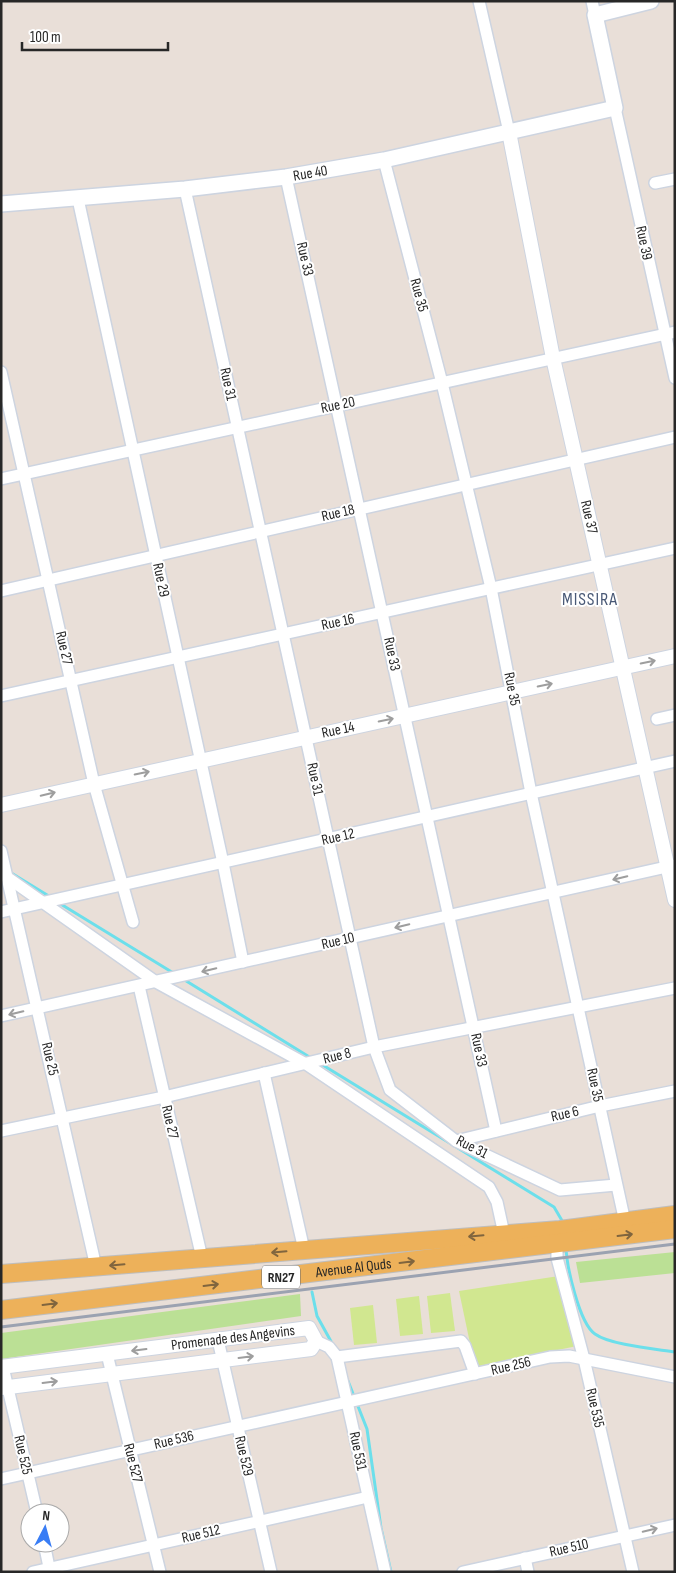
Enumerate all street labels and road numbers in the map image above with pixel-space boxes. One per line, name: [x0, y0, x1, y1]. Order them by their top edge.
street label: Rue 40: [292, 160, 329, 185]
street label: Rue 39: [631, 224, 657, 262]
street label: Rue 33: [292, 240, 318, 278]
street label: Rue 35: [405, 276, 433, 314]
street label: Rue 31: [215, 366, 241, 403]
street label: Rue 20: [319, 392, 357, 418]
street label: Rue 37: [576, 498, 602, 536]
street label: Rue 18: [320, 500, 356, 526]
street label: Rue 29: [148, 561, 174, 599]
street label: Rue 16: [320, 609, 356, 635]
street label: Rue 27: [51, 629, 77, 667]
street label: Rue 33: [379, 635, 405, 673]
street label: Rue 35: [499, 671, 525, 707]
street label: Rue 14: [320, 717, 356, 743]
street label: Rue 31: [302, 761, 328, 798]
street label: Rue 12: [320, 824, 356, 850]
street label: Rue 10: [320, 928, 356, 954]
street label: Rue 33: [466, 1031, 492, 1069]
street label: Rue 25: [37, 1040, 63, 1078]
street label: Rue 8: [321, 1043, 353, 1069]
street label: Rue 35: [582, 1066, 608, 1104]
street label: Rue 6: [549, 1102, 581, 1126]
street label: Rue 27: [157, 1103, 183, 1141]
street label: Rue 31: [453, 1131, 492, 1163]
street label: Avenue Al Quds: [313, 1254, 392, 1282]
road number: RN27: [262, 1266, 300, 1288]
street label: Promenade des Angevins: [170, 1321, 296, 1355]
street label: Rue 256: [489, 1352, 533, 1380]
street label: Rue 535: [581, 1386, 609, 1430]
street label: Rue 536: [152, 1426, 196, 1454]
street label: Rue 531: [345, 1430, 372, 1473]
street label: Rue 525: [9, 1433, 37, 1477]
street label: Rue 529: [230, 1434, 258, 1478]
street label: Rue 527: [119, 1441, 147, 1485]
street label: Rue 512: [180, 1520, 222, 1548]
street label: Rue 510: [548, 1534, 590, 1562]

